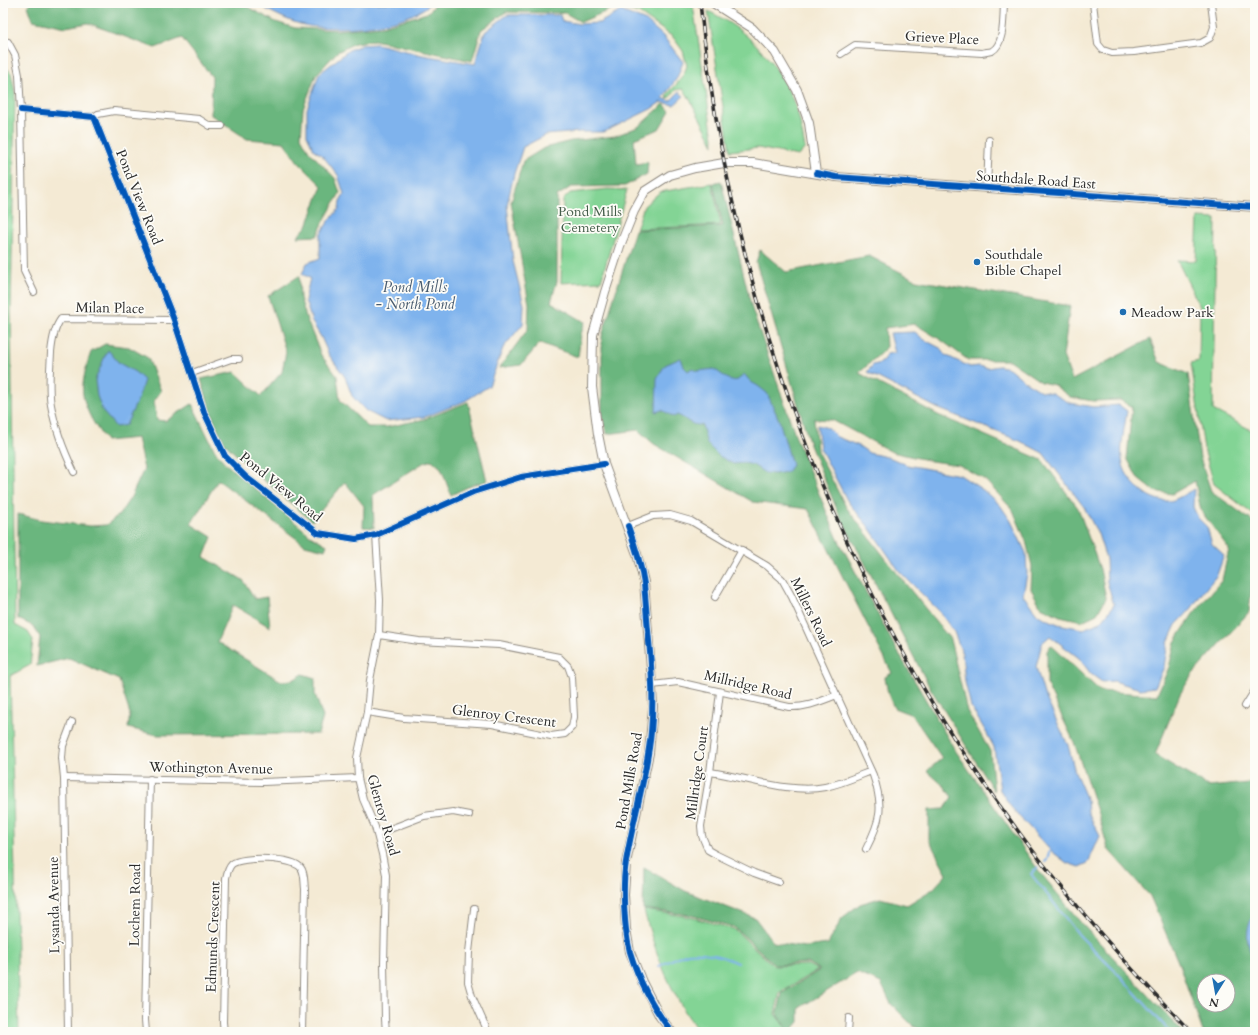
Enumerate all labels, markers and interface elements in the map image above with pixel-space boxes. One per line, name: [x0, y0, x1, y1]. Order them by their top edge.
street label: Grieve Place: [904, 27, 980, 49]
street label: Pond View Road: [111, 146, 167, 248]
street label: Southdale Road East: [976, 166, 1097, 194]
park label: Pond Mills Cemetery: [558, 202, 622, 237]
place label: Southdale Bible Chapel: [985, 245, 1062, 280]
marker: Southdale Bible Chapel: [972, 257, 982, 267]
water label: Pond Mills - North Pond: [375, 277, 455, 314]
street label: Milan Place: [75, 298, 145, 318]
place label: Meadow Park: [1131, 303, 1214, 322]
marker: Meadow Park: [1118, 307, 1128, 317]
street label: Pond View Road: [236, 448, 327, 527]
street label: Millers Road: [786, 574, 836, 650]
street label: Millridge Road: [702, 666, 794, 704]
street label: Glenroy Crescent: [451, 700, 558, 732]
street label: Millridge Court: [681, 724, 713, 821]
street label: Pond Mills Road: [611, 730, 647, 831]
street label: Wothington Avenue: [148, 757, 273, 779]
street label: Glenroy Road: [362, 772, 404, 858]
street label: Lysanda Avenue: [44, 856, 64, 954]
street label: Lochem Road: [125, 863, 145, 947]
street label: Edmunds Crescent: [202, 880, 224, 993]
north arrow: [1196, 973, 1236, 1013]
text: N: [1208, 994, 1220, 1011]

